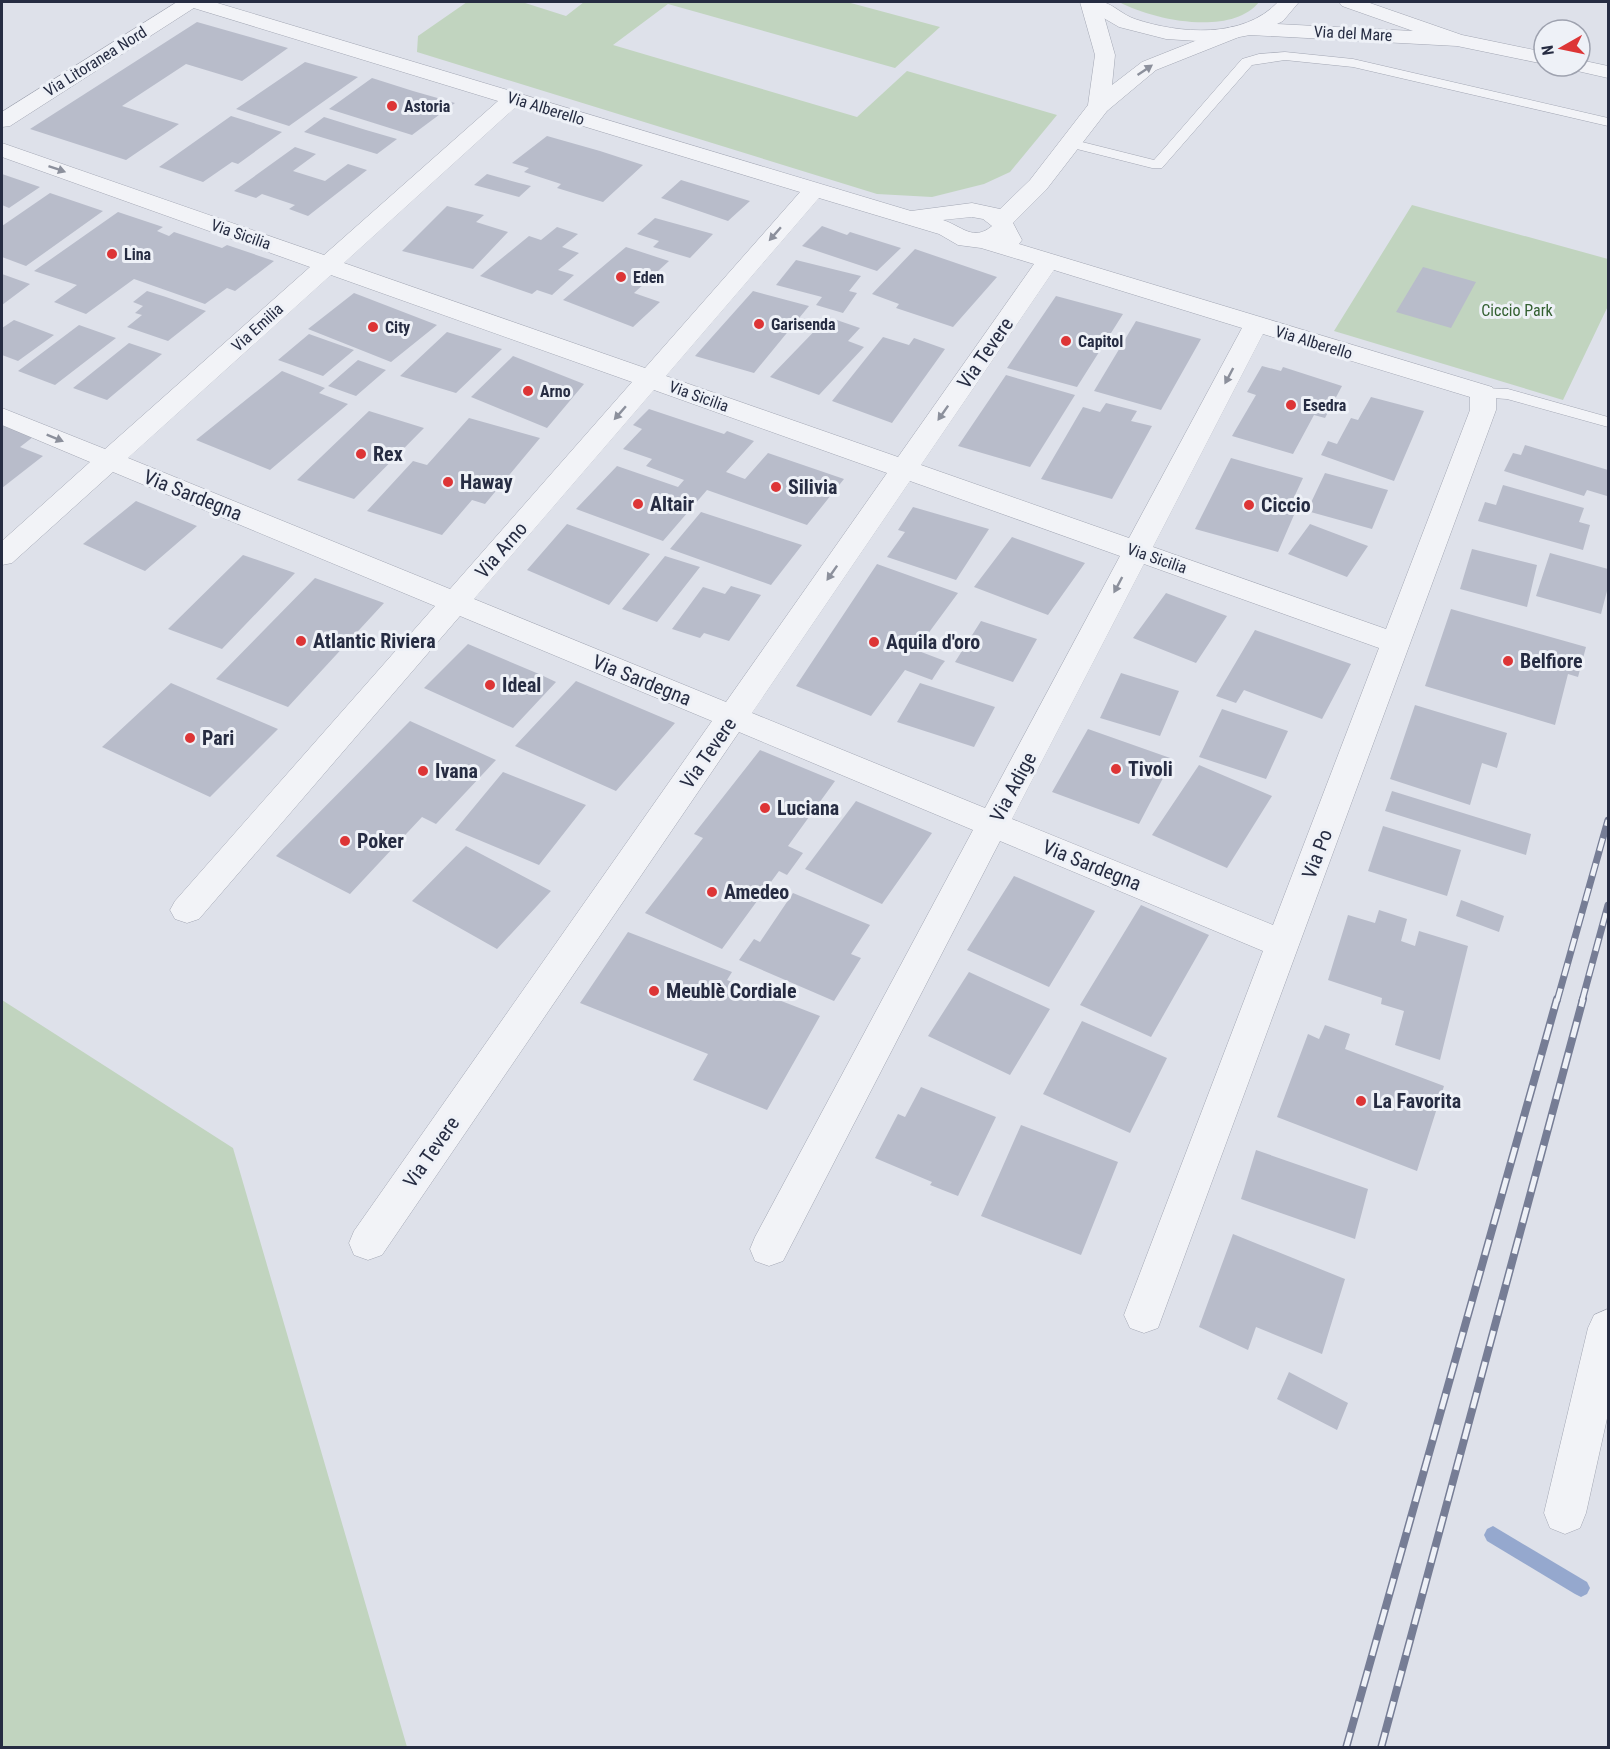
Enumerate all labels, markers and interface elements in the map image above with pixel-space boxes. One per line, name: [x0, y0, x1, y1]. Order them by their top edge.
north arrow: [1532, 18, 1592, 78]
street label: Via Litoranea Nord: [40, 22, 150, 101]
street label: Via del Mare: [1313, 22, 1393, 45]
text: N: [1538, 44, 1558, 57]
one-way arrow: [1137, 65, 1153, 76]
street label: Via Alberello: [505, 88, 587, 129]
place label: Astoria: [404, 97, 451, 116]
marker: Astoria: [385, 99, 399, 113]
one-way arrow: [48, 165, 66, 175]
street label: Via Sicilia: [208, 215, 273, 254]
one-way arrow: [769, 226, 782, 241]
place label: Lina: [124, 245, 152, 264]
marker: Lina: [105, 247, 119, 261]
place label: Eden: [633, 268, 664, 287]
marker: Eden: [614, 270, 628, 284]
street label: Via Emilia: [228, 299, 287, 355]
park label: Ciccio Park: [1481, 301, 1554, 320]
street label: Via Tevere: [952, 313, 1018, 393]
place label: Garisenda: [771, 315, 836, 334]
marker: Garisenda: [752, 317, 766, 331]
place label: City: [385, 318, 410, 337]
marker: City: [366, 320, 380, 334]
street label: Via Alberello: [1273, 322, 1355, 363]
place label: Capitol: [1078, 332, 1123, 351]
marker: Capitol: [1059, 334, 1073, 348]
one-way arrow: [1224, 368, 1234, 385]
street label: Via Sicilia: [666, 377, 731, 416]
place label: Arno: [540, 382, 571, 401]
marker: Arno: [521, 384, 535, 398]
place label: Esedra: [1303, 396, 1347, 415]
marker: Esedra: [1284, 398, 1298, 412]
one-way arrow: [937, 404, 949, 420]
one-way arrow: [613, 405, 626, 420]
one-way arrow: [47, 433, 65, 443]
place label: Rex: [373, 442, 403, 466]
marker: Rex: [354, 447, 368, 461]
street label: Via Sardegna: [140, 464, 246, 526]
place label: Haway: [460, 470, 513, 494]
marker: Haway: [441, 475, 455, 489]
place label: Silivia: [788, 475, 837, 499]
marker: Silivia: [769, 480, 783, 494]
place label: Altair: [650, 492, 695, 516]
place label: Ciccio: [1261, 493, 1311, 517]
marker: Altair: [631, 497, 645, 511]
marker: Ciccio: [1242, 498, 1256, 512]
street label: Via Arno: [470, 517, 532, 583]
street label: Via Sicilia: [1124, 539, 1189, 578]
one-way arrow: [827, 565, 838, 581]
one-way arrow: [1114, 577, 1123, 594]
place label: Atlantic Riviera: [313, 629, 436, 653]
place label: Aquila d'oro: [886, 630, 980, 654]
marker: Atlantic Riviera: [294, 634, 308, 648]
marker: Aquila d'oro: [867, 635, 881, 649]
street label: Via Sardegna: [589, 649, 695, 711]
place label: Belfiore: [1520, 649, 1583, 673]
marker: Belfiore: [1501, 654, 1515, 668]
place label: Ideal: [502, 673, 541, 697]
marker: Ideal: [483, 678, 497, 692]
street label: Via Tevere: [675, 713, 741, 793]
place label: Pari: [202, 726, 234, 750]
marker: Pari: [183, 731, 197, 745]
street label: Via Adige: [985, 748, 1041, 826]
place label: Tivoli: [1128, 757, 1173, 781]
place label: Ivana: [435, 759, 478, 783]
marker: Tivoli: [1109, 762, 1123, 776]
marker: Ivana: [416, 764, 430, 778]
place label: Luciana: [777, 796, 839, 820]
marker: Luciana: [758, 801, 772, 815]
street label: Via Po: [1297, 826, 1337, 882]
place label: Poker: [357, 829, 404, 853]
marker: Poker: [338, 834, 352, 848]
street label: Via Sardegna: [1039, 834, 1145, 896]
place label: Amedeo: [724, 880, 789, 904]
marker: Amedeo: [705, 885, 719, 899]
place label: Meublè Cordiale: [666, 979, 796, 1003]
marker: Meublè Cordiale: [647, 984, 661, 998]
place label: La Favorita: [1373, 1089, 1461, 1113]
marker: La Favorita: [1354, 1094, 1368, 1108]
street label: Via Tevere: [398, 1112, 464, 1192]

